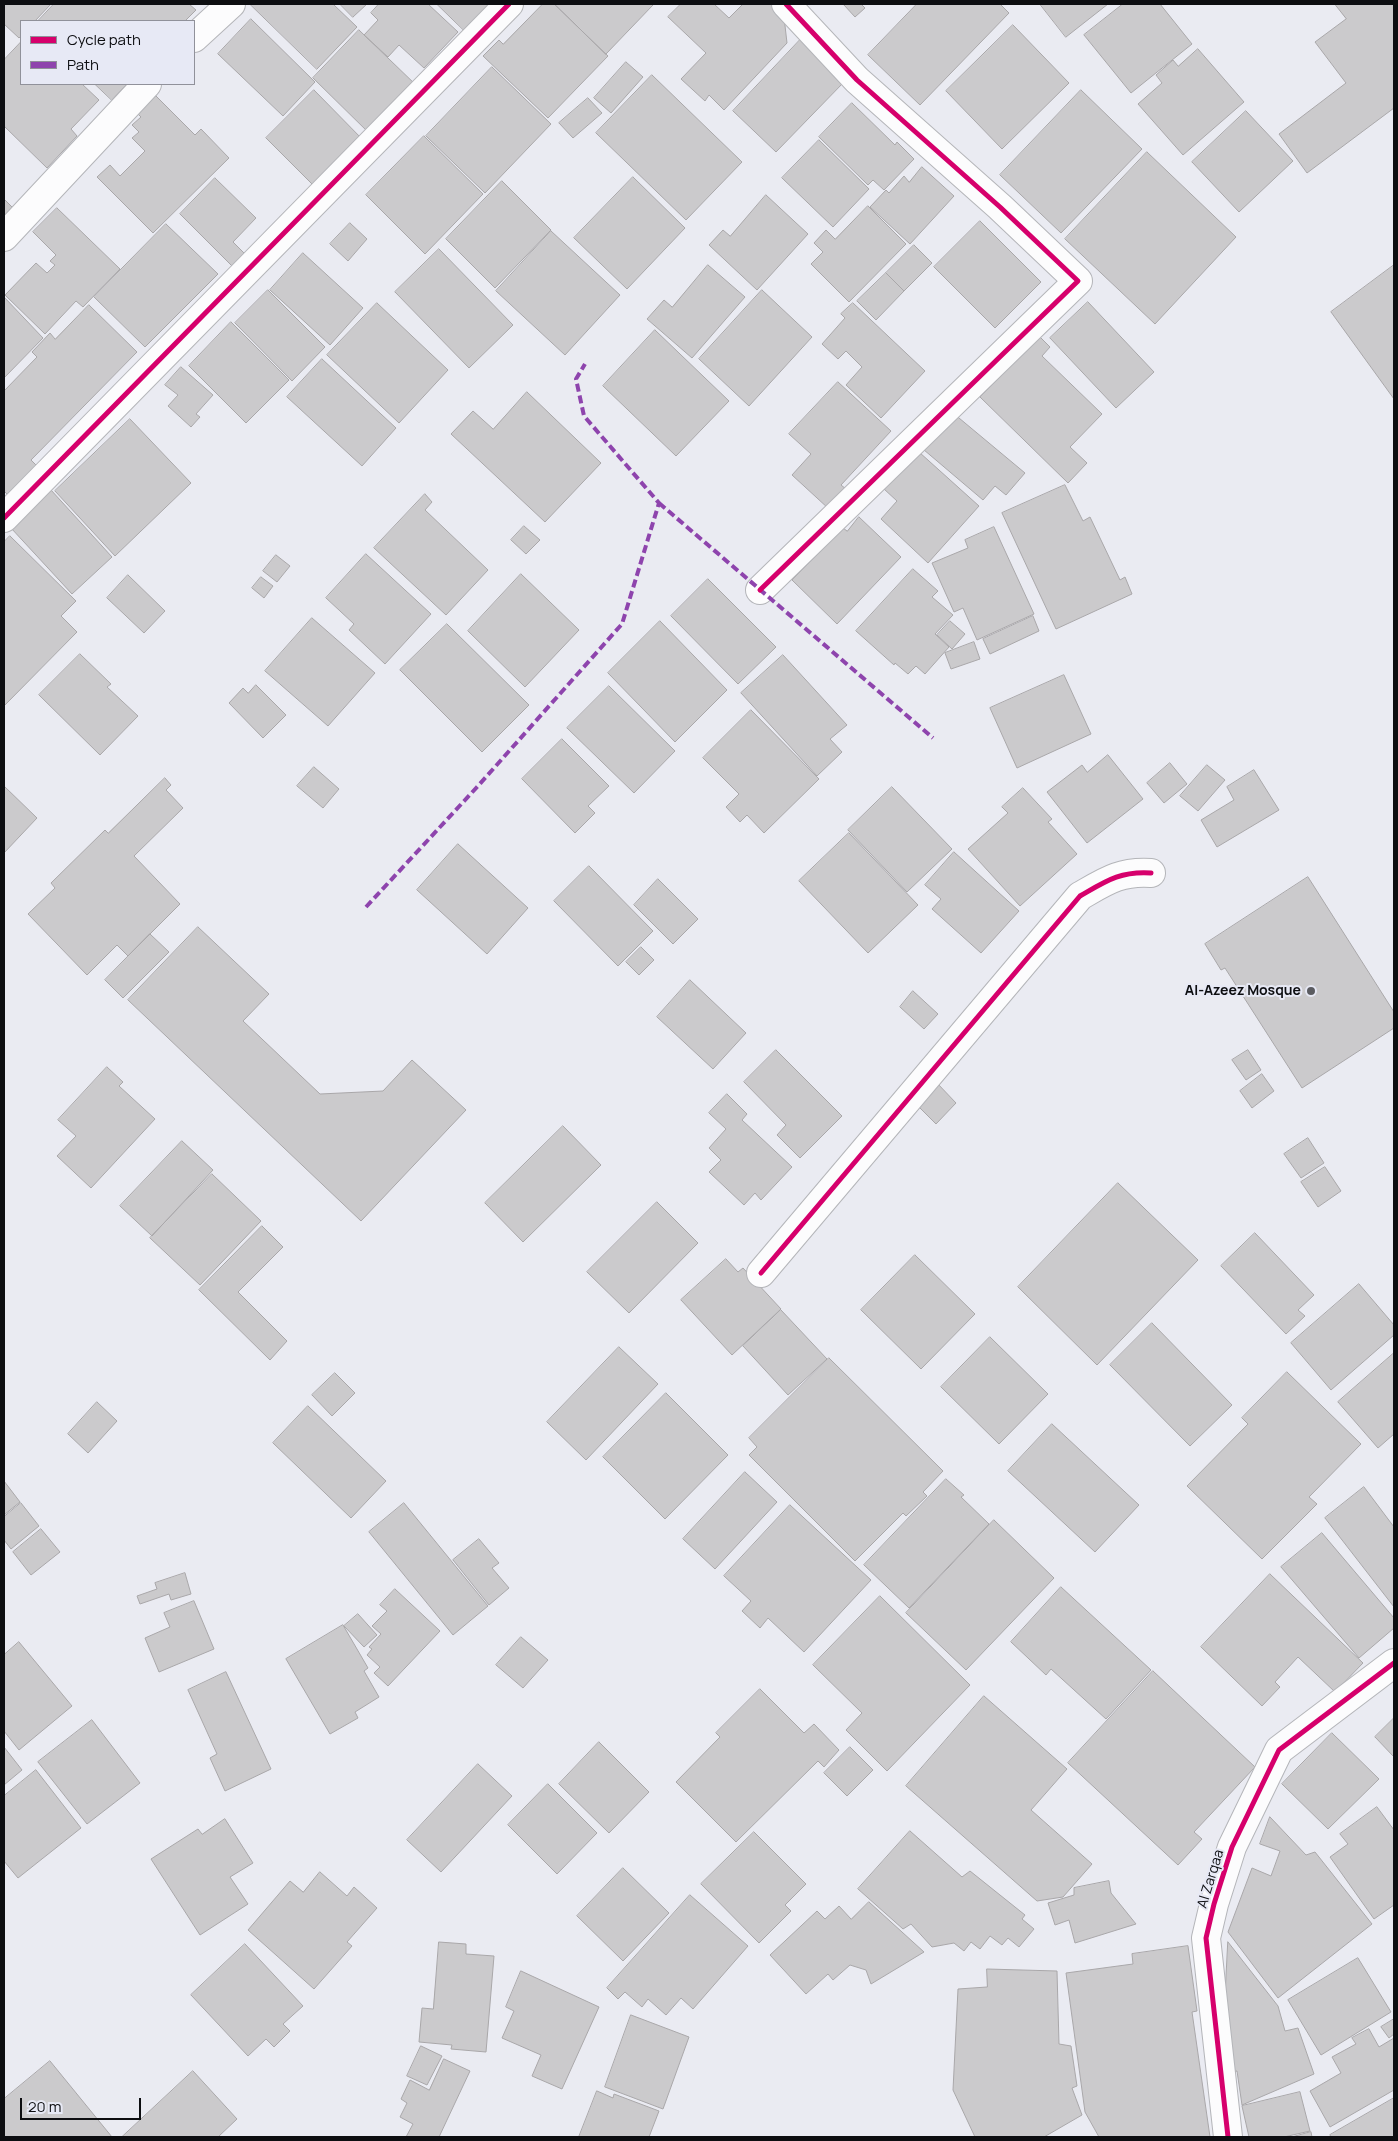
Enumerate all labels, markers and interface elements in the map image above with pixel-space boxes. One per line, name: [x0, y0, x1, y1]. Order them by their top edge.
legend: [20, 20, 195, 85]
text: Cycle path: [67, 29, 141, 50]
text: Path: [67, 54, 99, 75]
place label: Al-Azeez Mosque: [1185, 983, 1301, 999]
marker: Al-Azeez Mosque: [1305, 985, 1317, 997]
street label: Al Zarqaa: [1194, 1848, 1228, 1910]
scale bar: [22, 2088, 144, 2120]
text: 20 m: [28, 2096, 61, 2117]

